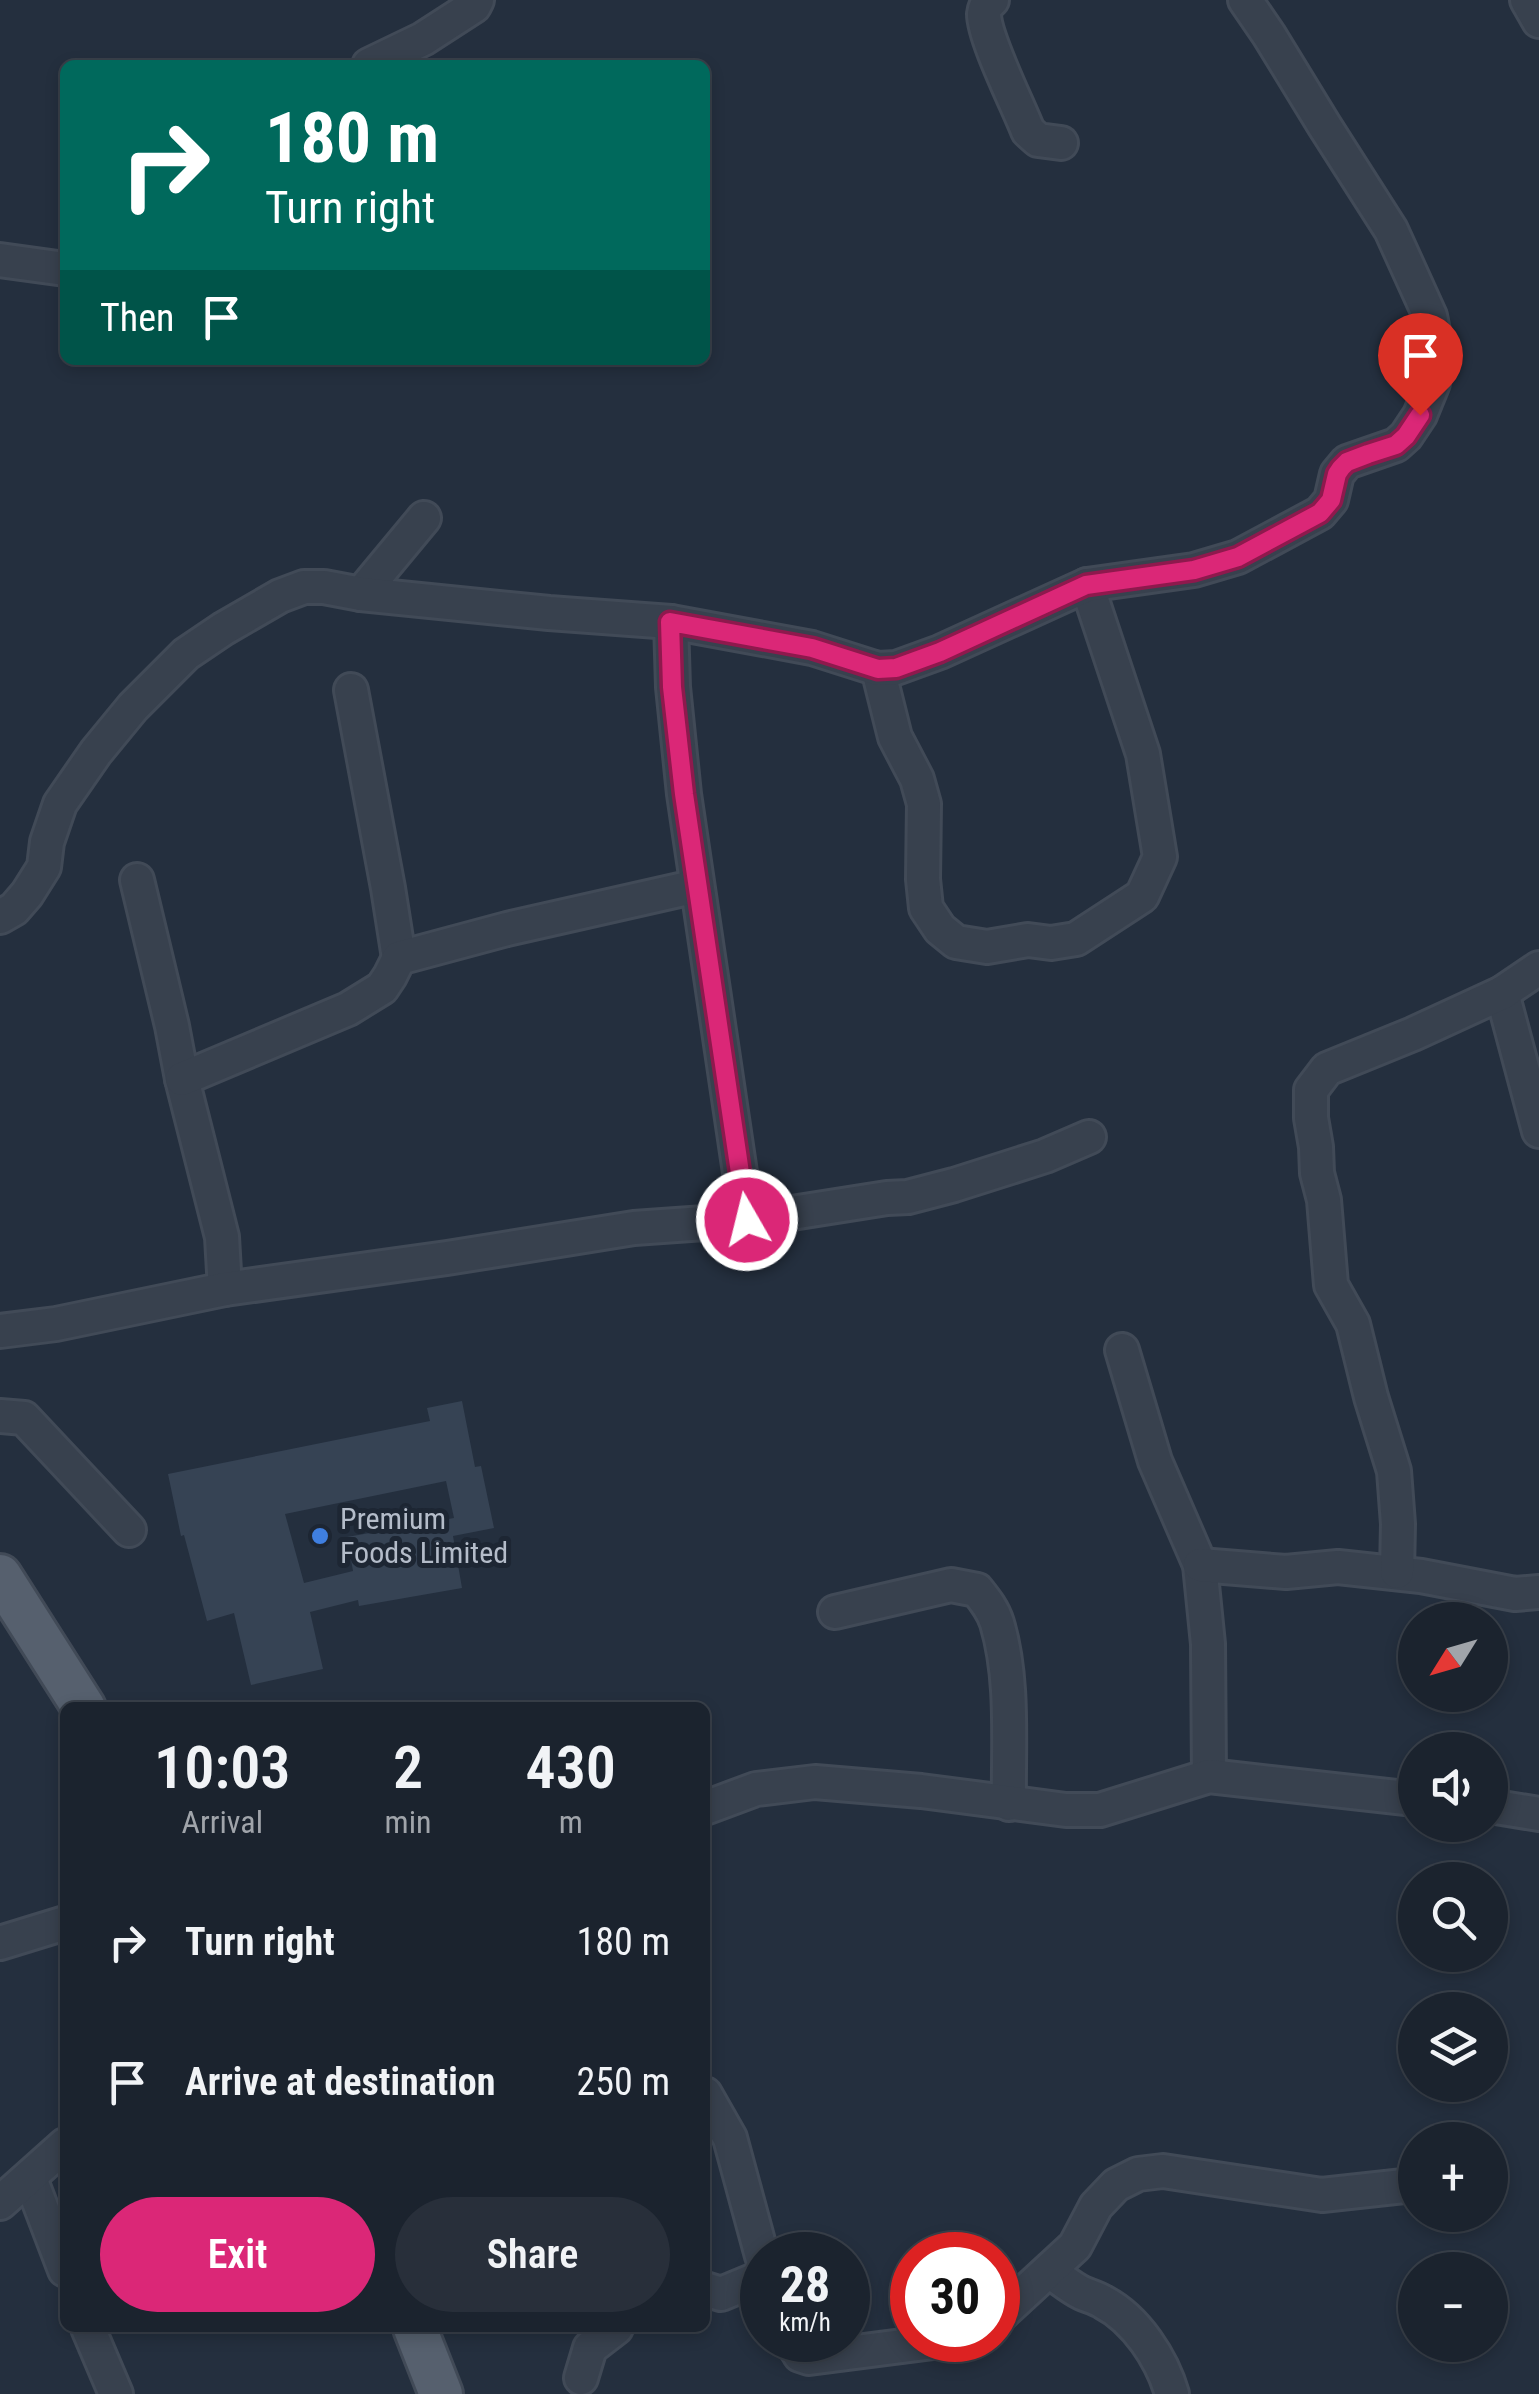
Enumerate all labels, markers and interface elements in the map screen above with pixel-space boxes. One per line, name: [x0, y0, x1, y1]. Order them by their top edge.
text: 180 m: [265, 97, 439, 179]
icon: right: [100, 100, 230, 230]
text: Turn right: [265, 181, 435, 234]
icon: arrive: [194, 290, 249, 345]
text: Then: [100, 296, 174, 340]
pin: [1378, 313, 1463, 416]
icon: arrive: [1393, 328, 1448, 383]
position arrow: [695, 1168, 799, 1272]
place label: Premium Foods Limited: [340, 1501, 508, 1570]
marker: Premium Foods Limited: [309, 1525, 331, 1547]
north arrow: [1398, 1602, 1508, 1712]
map controls: [1398, 1602, 1508, 2362]
text: 10:03: [154, 1732, 291, 1803]
text: 2: [393, 1732, 423, 1803]
text: 430: [525, 1732, 616, 1803]
button: sound: [1398, 1732, 1508, 1842]
text: Arrival: [182, 1803, 263, 1841]
text: min: [385, 1803, 431, 1841]
text: m: [559, 1803, 583, 1841]
button: search: [1398, 1862, 1508, 1972]
icon: right: [100, 1915, 155, 1970]
text: Turn right: [185, 1920, 335, 1964]
text: 180 m: [576, 1920, 670, 1964]
button: layers: [1398, 1992, 1508, 2102]
icon: arrive: [100, 2055, 155, 2110]
text: Arrive at destination: [185, 2060, 495, 2104]
text: 250 m: [576, 2060, 670, 2104]
button: +: [1398, 2122, 1508, 2232]
button: Exit: [100, 2197, 375, 2312]
button: Share: [395, 2197, 670, 2312]
speed limit sign: 30: [890, 2232, 1020, 2362]
button: −: [1398, 2252, 1508, 2362]
text: 28: [780, 2256, 830, 2314]
text: km/h: [779, 2308, 831, 2337]

